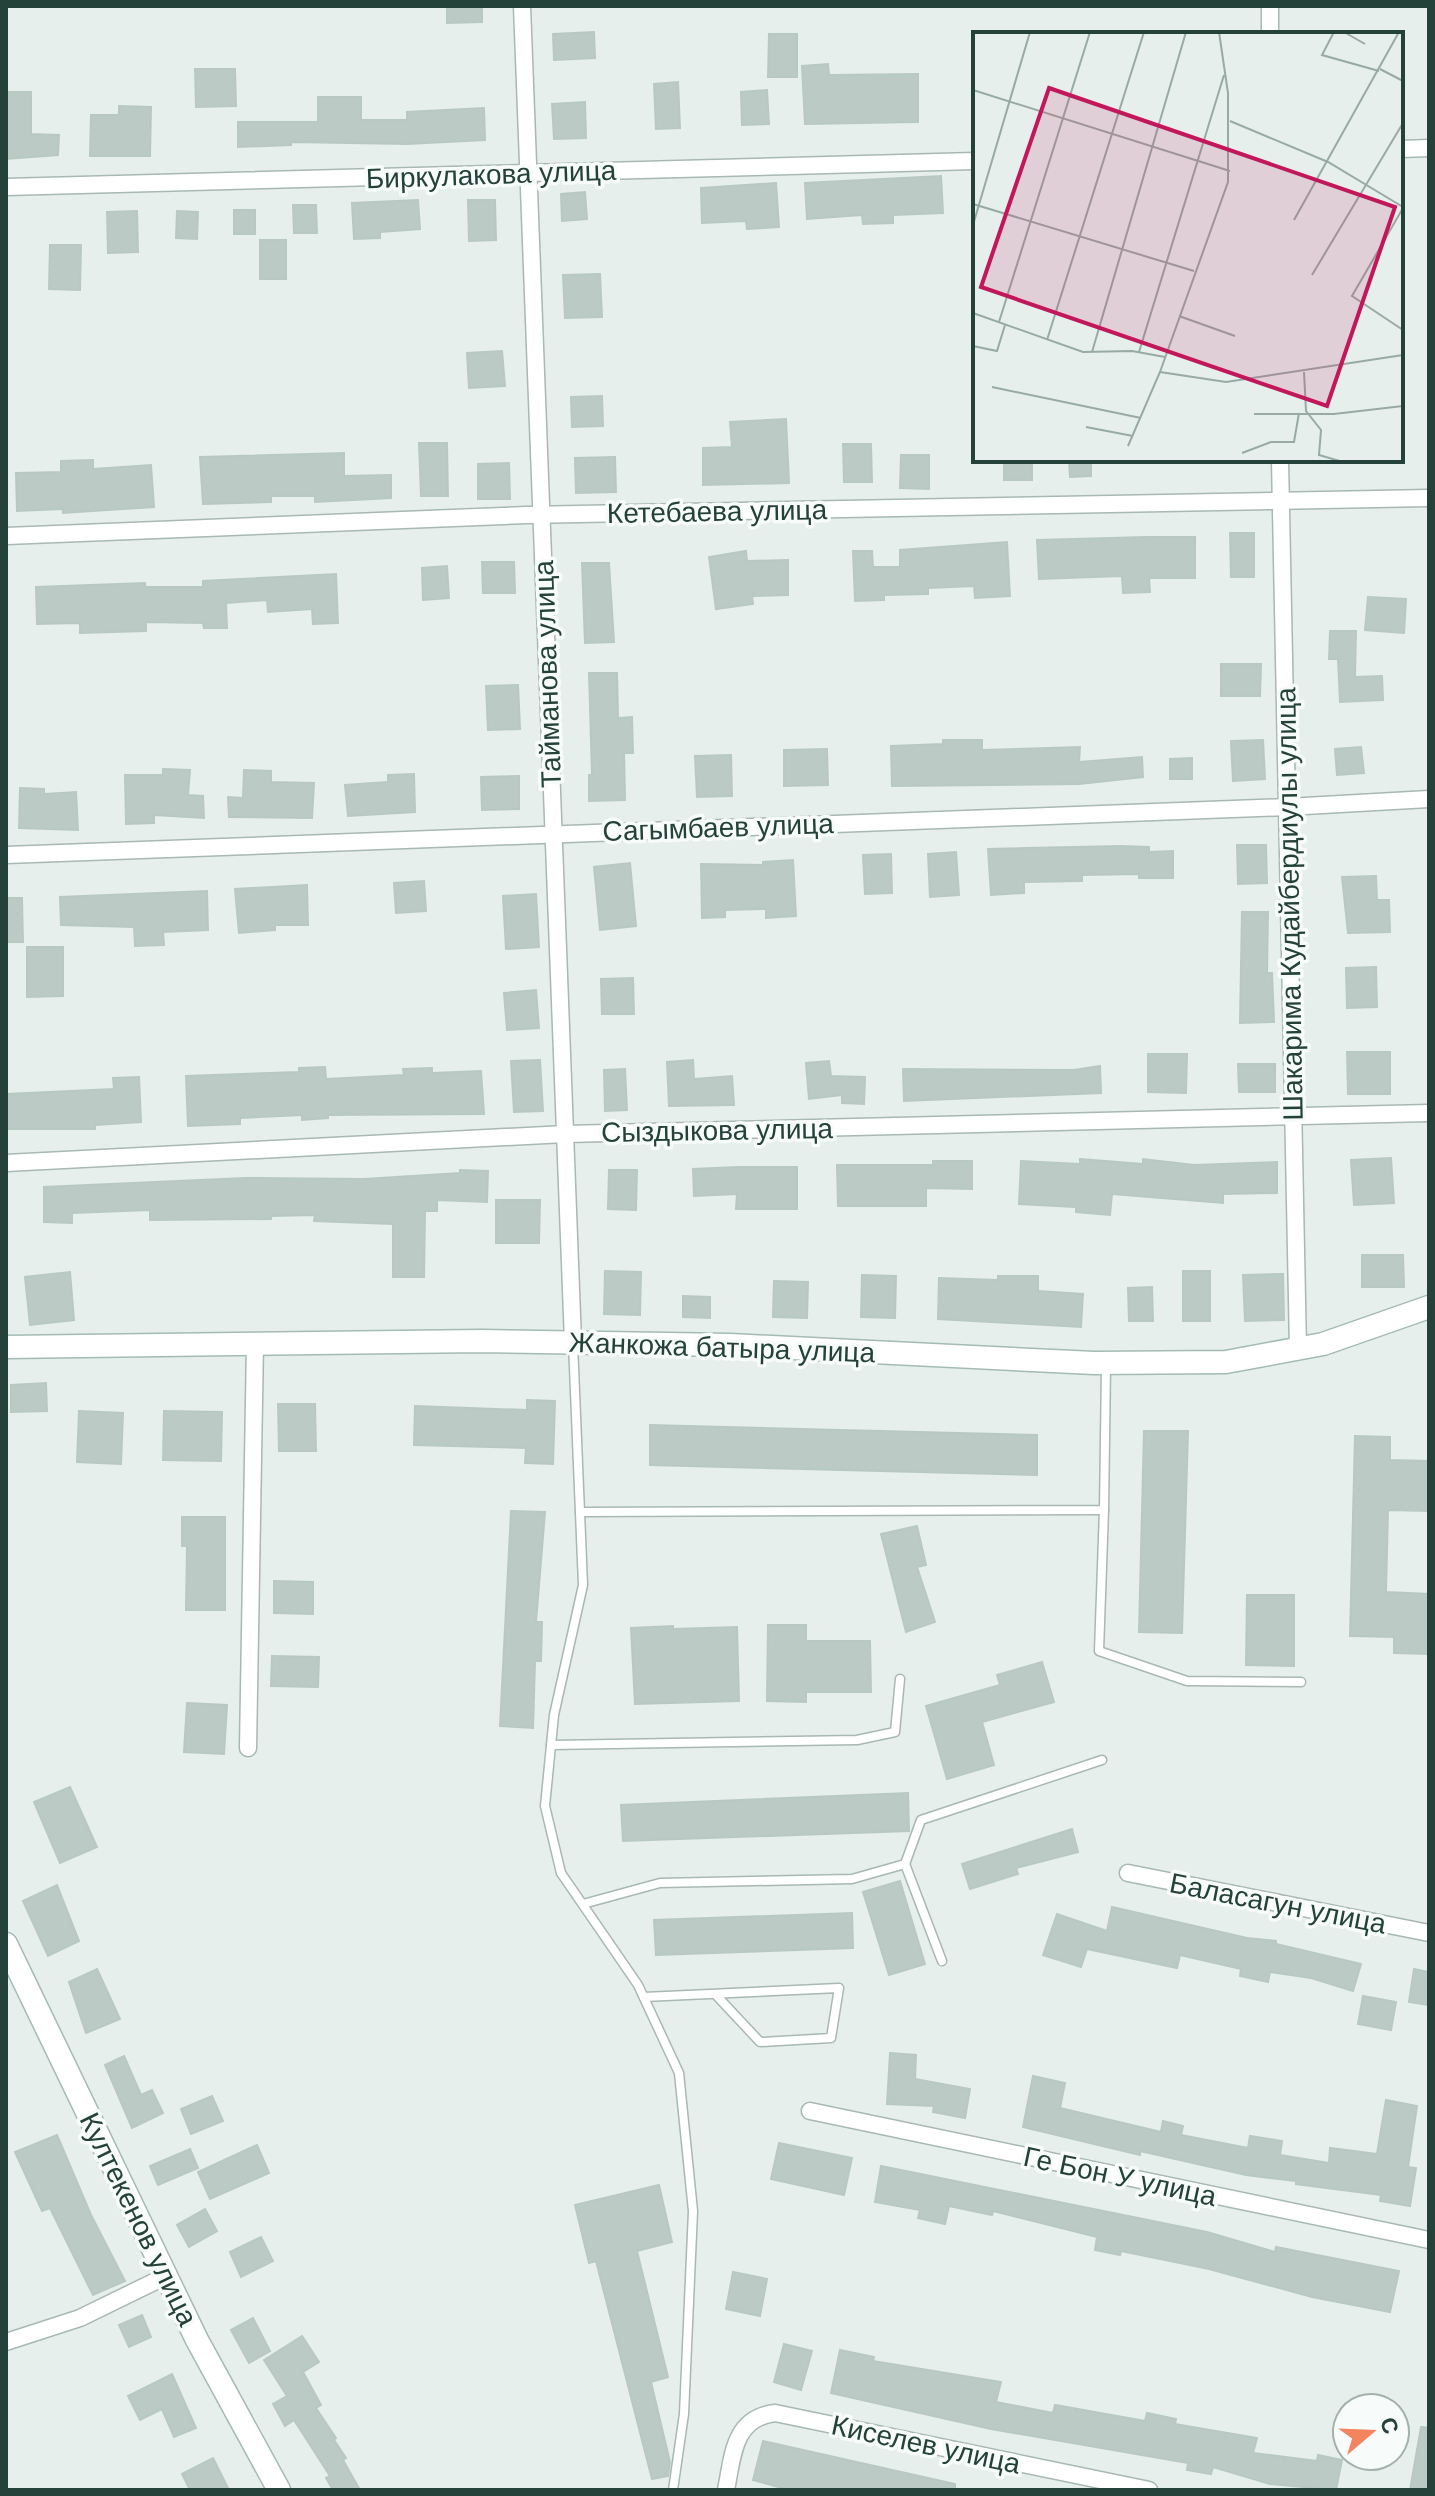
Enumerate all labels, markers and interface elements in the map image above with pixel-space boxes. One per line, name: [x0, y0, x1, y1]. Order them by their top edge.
inset map: [973, 32, 1403, 462]
street label: Биркулакова улица: [365, 155, 617, 194]
street label: Кетебаева улица: [607, 494, 828, 529]
street label: Тайманова улица: [528, 559, 567, 788]
street label: Шакарима Кудайбердиулы улица: [1270, 687, 1309, 1121]
street label: Сагымбаев улица: [602, 808, 835, 847]
street label: Сыздыкова улица: [601, 1113, 834, 1148]
street label: Жанкожа батыра улица: [568, 1327, 876, 1368]
street label: Баласагун улица: [1167, 1867, 1389, 1940]
street label: Култекенов улица: [74, 2108, 204, 2331]
street label: Ге Бон У улица: [1021, 2141, 1220, 2212]
north arrow: [1331, 2392, 1411, 2472]
street label: Киселев улица: [829, 2409, 1023, 2480]
text: С: [1375, 2414, 1404, 2437]

